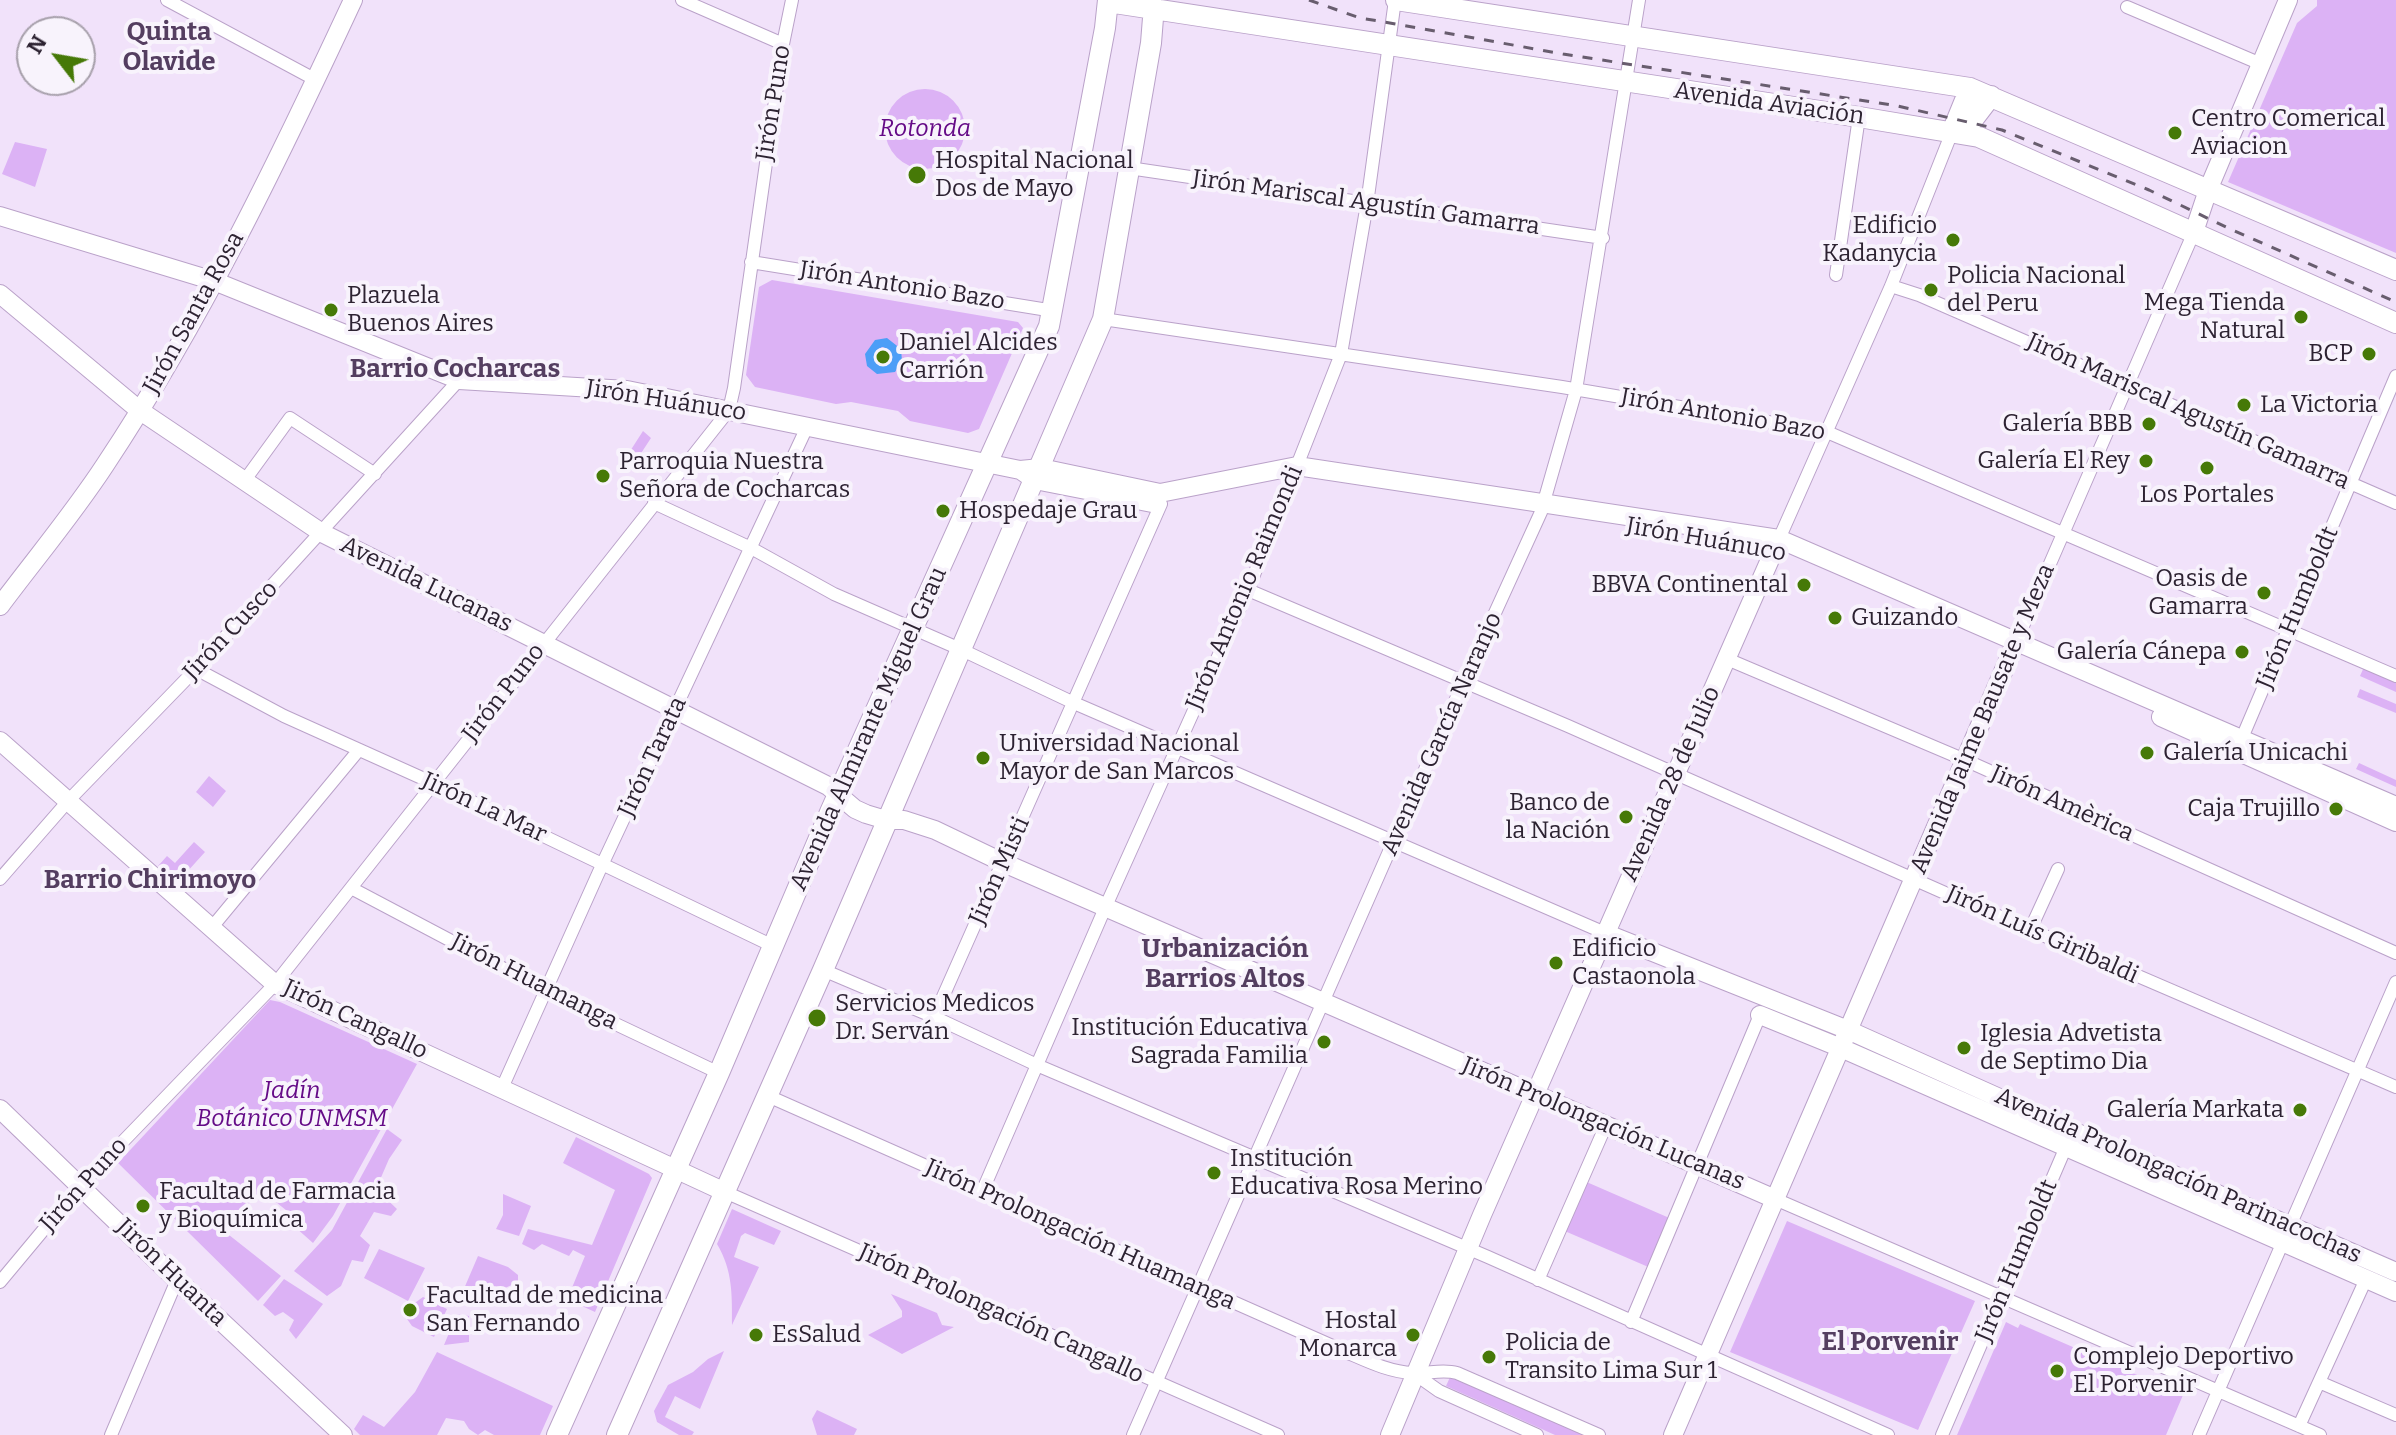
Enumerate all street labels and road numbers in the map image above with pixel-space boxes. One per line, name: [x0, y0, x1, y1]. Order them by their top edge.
street label: Jirón Puno: [751, 43, 797, 163]
street label: Avenida Aviación: [1672, 76, 1866, 132]
street label: Jirón Mariscal Agustín Gamarra: [1190, 164, 1542, 242]
street label: Jirón Santa Rosa: [137, 227, 251, 399]
street label: Jirón Antonio Bazo: [797, 256, 1007, 316]
street label: Jirón Mariscal Agustín Gamarra: [2022, 328, 2354, 496]
street label: Jirón Huánuco: [584, 374, 748, 428]
street label: Jirón Antonio Bazo: [1618, 383, 1828, 447]
street label: Jirón Antonio Raimondi: [1180, 461, 1310, 715]
street label: Jirón Huánuco: [1624, 512, 1788, 568]
street label: Jirón Humboldt: [2251, 523, 2345, 693]
street label: Avenida Lucanas: [335, 531, 517, 639]
street label: Avenida Jaime Bausate y Meza: [1904, 560, 2062, 878]
street label: Avenida Almirante Miguel Grau: [785, 563, 953, 895]
street label: Jirón Cusco: [178, 575, 284, 687]
street label: Avenida García Naranjo: [1375, 608, 1509, 860]
street label: Jirón Puno: [457, 638, 551, 748]
street label: Avenida 28 de Julio: [1615, 682, 1727, 886]
street label: Jirón Tarata: [613, 692, 693, 822]
street label: Jirón Amèrica: [1986, 760, 2138, 848]
street label: Jirón La Mar: [417, 767, 551, 849]
street label: Jirón Misti: [964, 813, 1036, 929]
street label: Jirón Luís Giribaldi: [1941, 880, 2143, 990]
street label: Jirón Huamanga: [446, 928, 622, 1036]
street label: Jirón Cangallo: [278, 974, 432, 1066]
street label: Jirón Prolongación Lucanas: [1457, 1051, 1749, 1197]
street label: Avenida Prolongación Parinacochas: [1990, 1082, 2366, 1270]
street label: Jirón Puno: [34, 1132, 134, 1238]
street label: Jirón Prolongación Huamanga: [920, 1153, 1240, 1317]
street label: Jirón Humboldt: [1970, 1176, 2064, 1346]
street label: Jirón Huanta: [110, 1213, 232, 1333]
street label: Jirón Prolongación Cangallo: [854, 1238, 1148, 1390]

